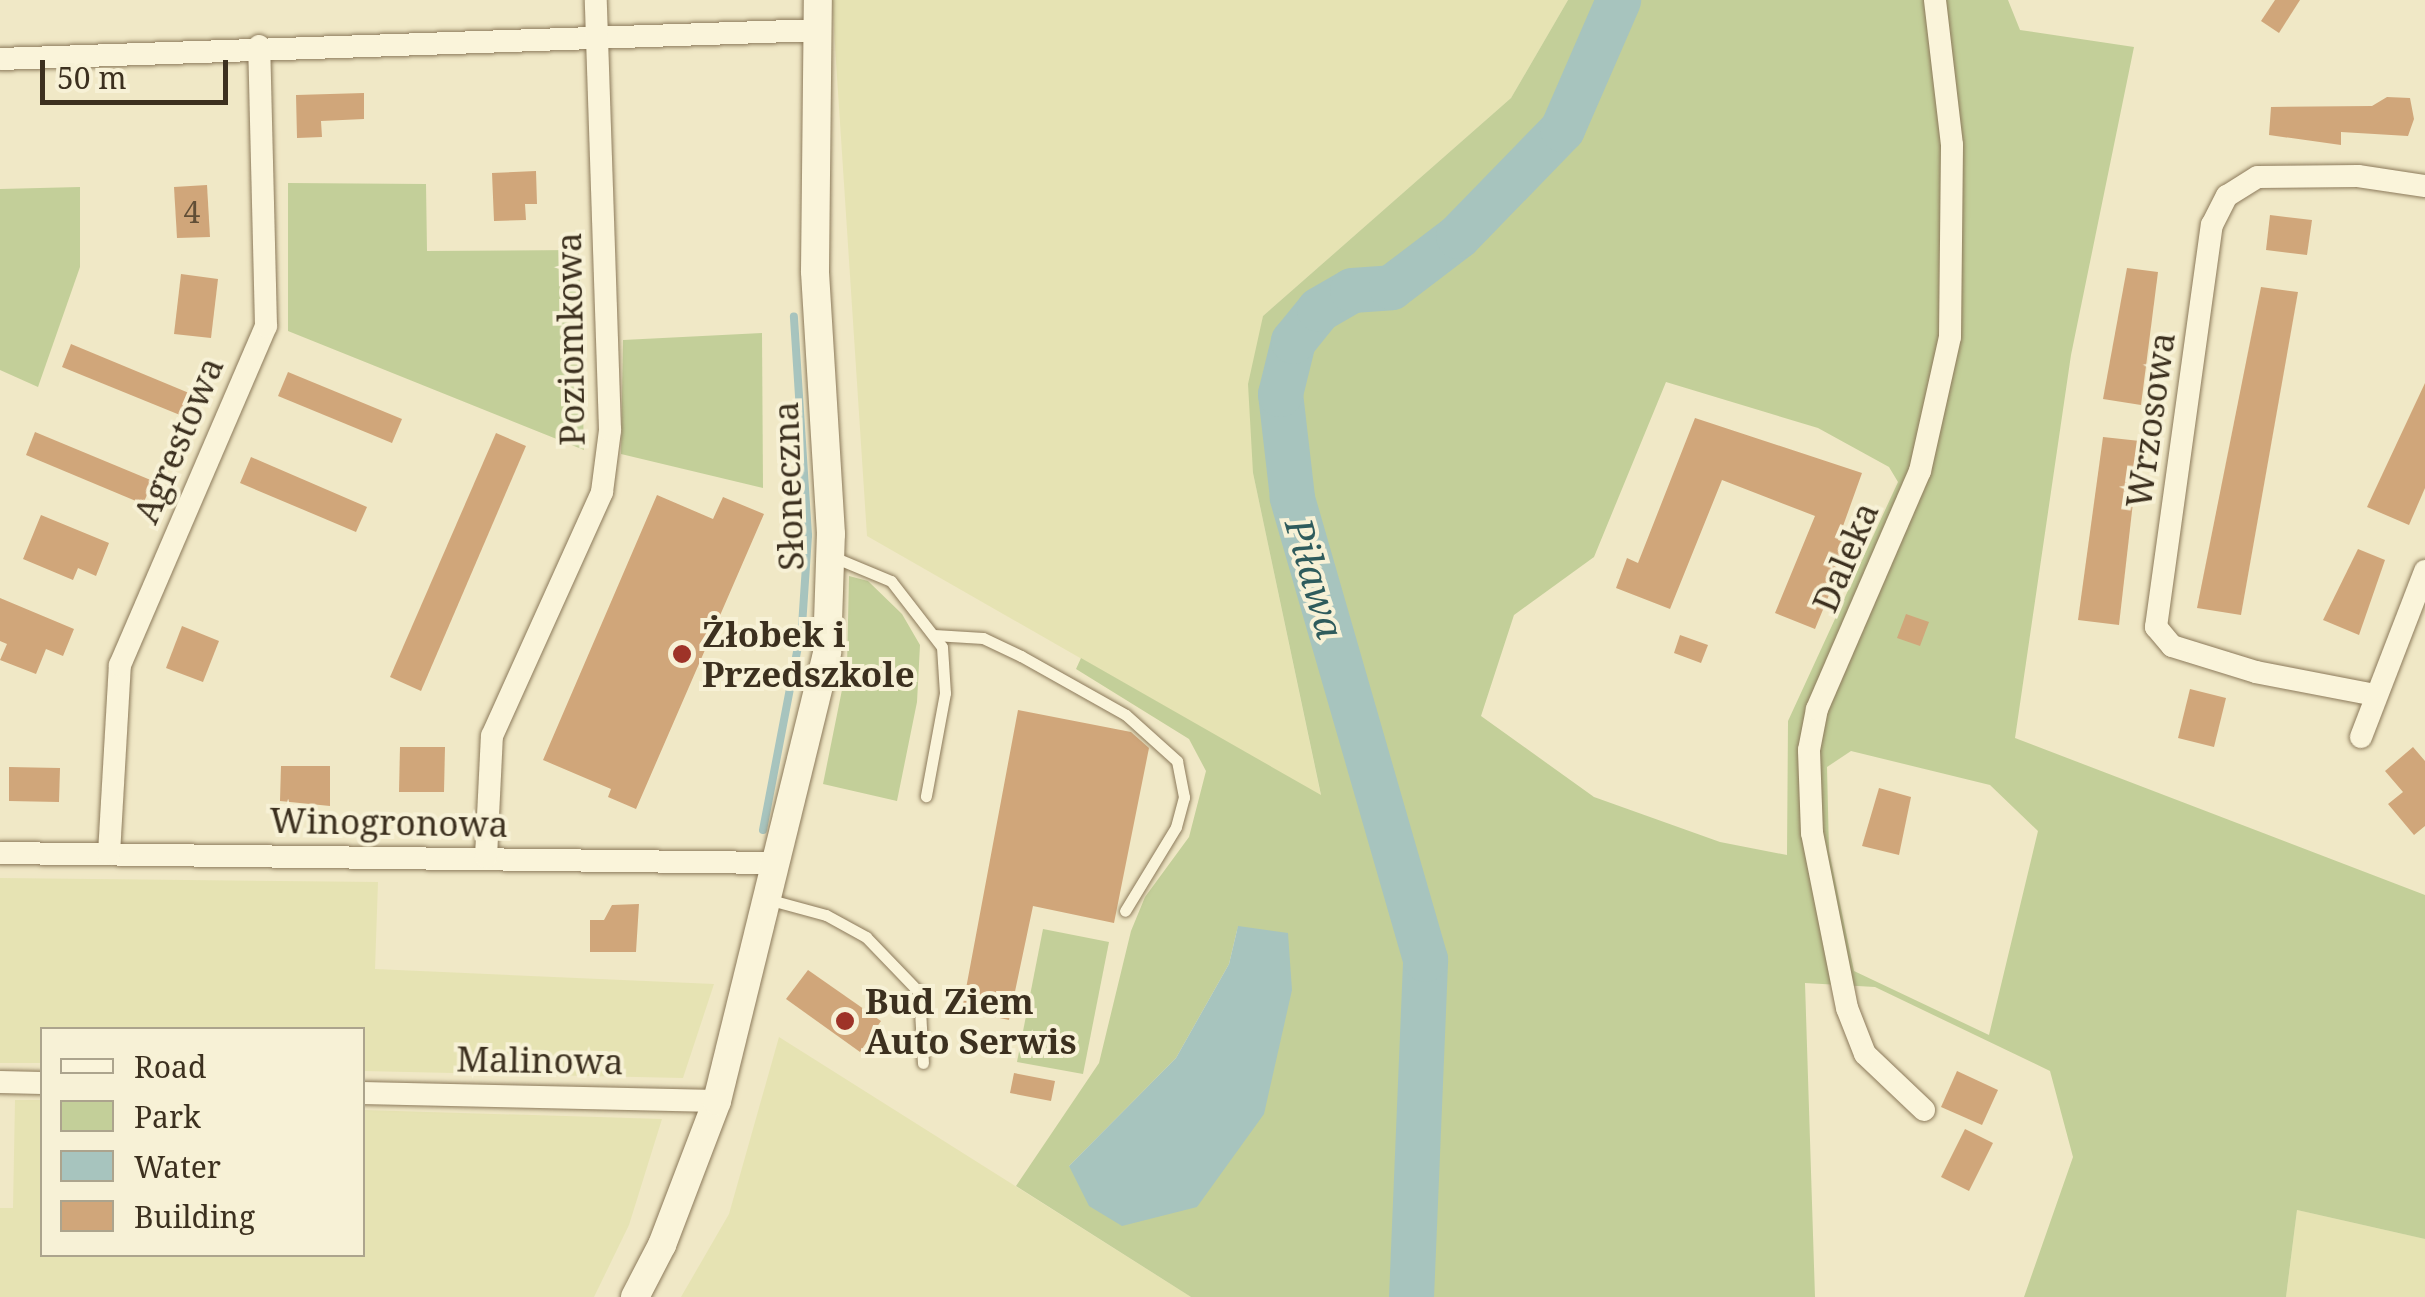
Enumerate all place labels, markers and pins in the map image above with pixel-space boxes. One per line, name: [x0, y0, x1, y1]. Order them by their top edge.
place label: Żłobek i Przedszkole: [702, 613, 915, 695]
marker: Żłobek i Przedszkole: [671, 643, 693, 665]
place label: Bud Ziem Auto Serwis: [865, 980, 1076, 1062]
marker: Bud Ziem Auto Serwis: [834, 1010, 856, 1032]

